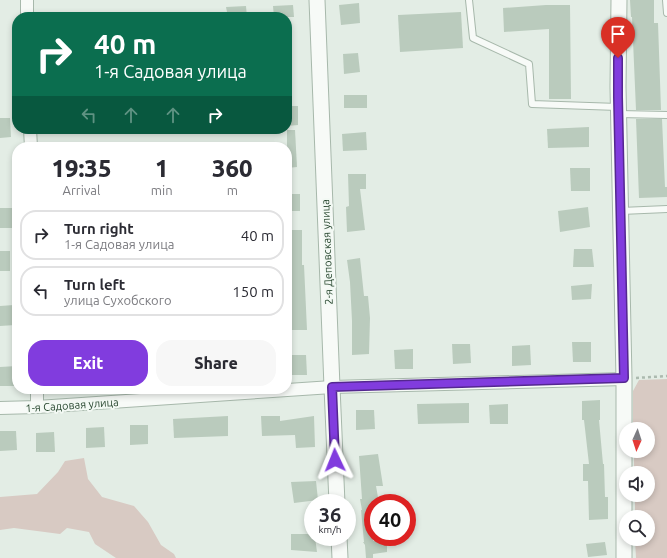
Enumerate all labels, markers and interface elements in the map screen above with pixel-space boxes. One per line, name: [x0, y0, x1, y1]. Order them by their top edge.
pin: [601, 17, 635, 58]
icon: arrive: [607, 23, 629, 45]
icon: right: [28, 28, 80, 80]
text: 40 m: [94, 28, 156, 59]
text: 1-я Садовая улица: [94, 61, 247, 81]
icon: left: [78, 104, 100, 126]
icon: ahead: [120, 104, 142, 126]
icon: ahead: [162, 104, 184, 126]
icon: right: [204, 104, 226, 126]
text: 19:35: [51, 155, 111, 182]
text: 1: [155, 155, 168, 182]
text: 360: [212, 155, 253, 182]
text: Arrival: [62, 183, 100, 197]
text: min: [151, 183, 173, 197]
text: m: [227, 183, 238, 197]
street label: 2-я Деповская улица: [319, 199, 335, 305]
text: Turn right: [64, 220, 134, 237]
icon: right: [30, 224, 52, 246]
text: 40 m: [241, 227, 274, 244]
text: 1-я Садовая улица: [64, 237, 174, 251]
text: Turn left: [64, 276, 125, 293]
icon: left: [30, 280, 52, 302]
text: 150 m: [232, 283, 274, 300]
text: улица Сухобского: [64, 293, 172, 307]
button: Exit: [28, 340, 148, 386]
button: Share: [156, 340, 276, 386]
street label: 1-я Садовая улица: [25, 396, 119, 414]
north arrow: [619, 422, 655, 458]
map controls: [619, 422, 655, 546]
position arrow: [314, 439, 356, 481]
button: sound: [619, 466, 655, 502]
speed limit sign: 40: [364, 494, 416, 546]
text: 36: [319, 503, 341, 526]
button: search: [619, 510, 655, 546]
text: km/h: [318, 524, 342, 535]

